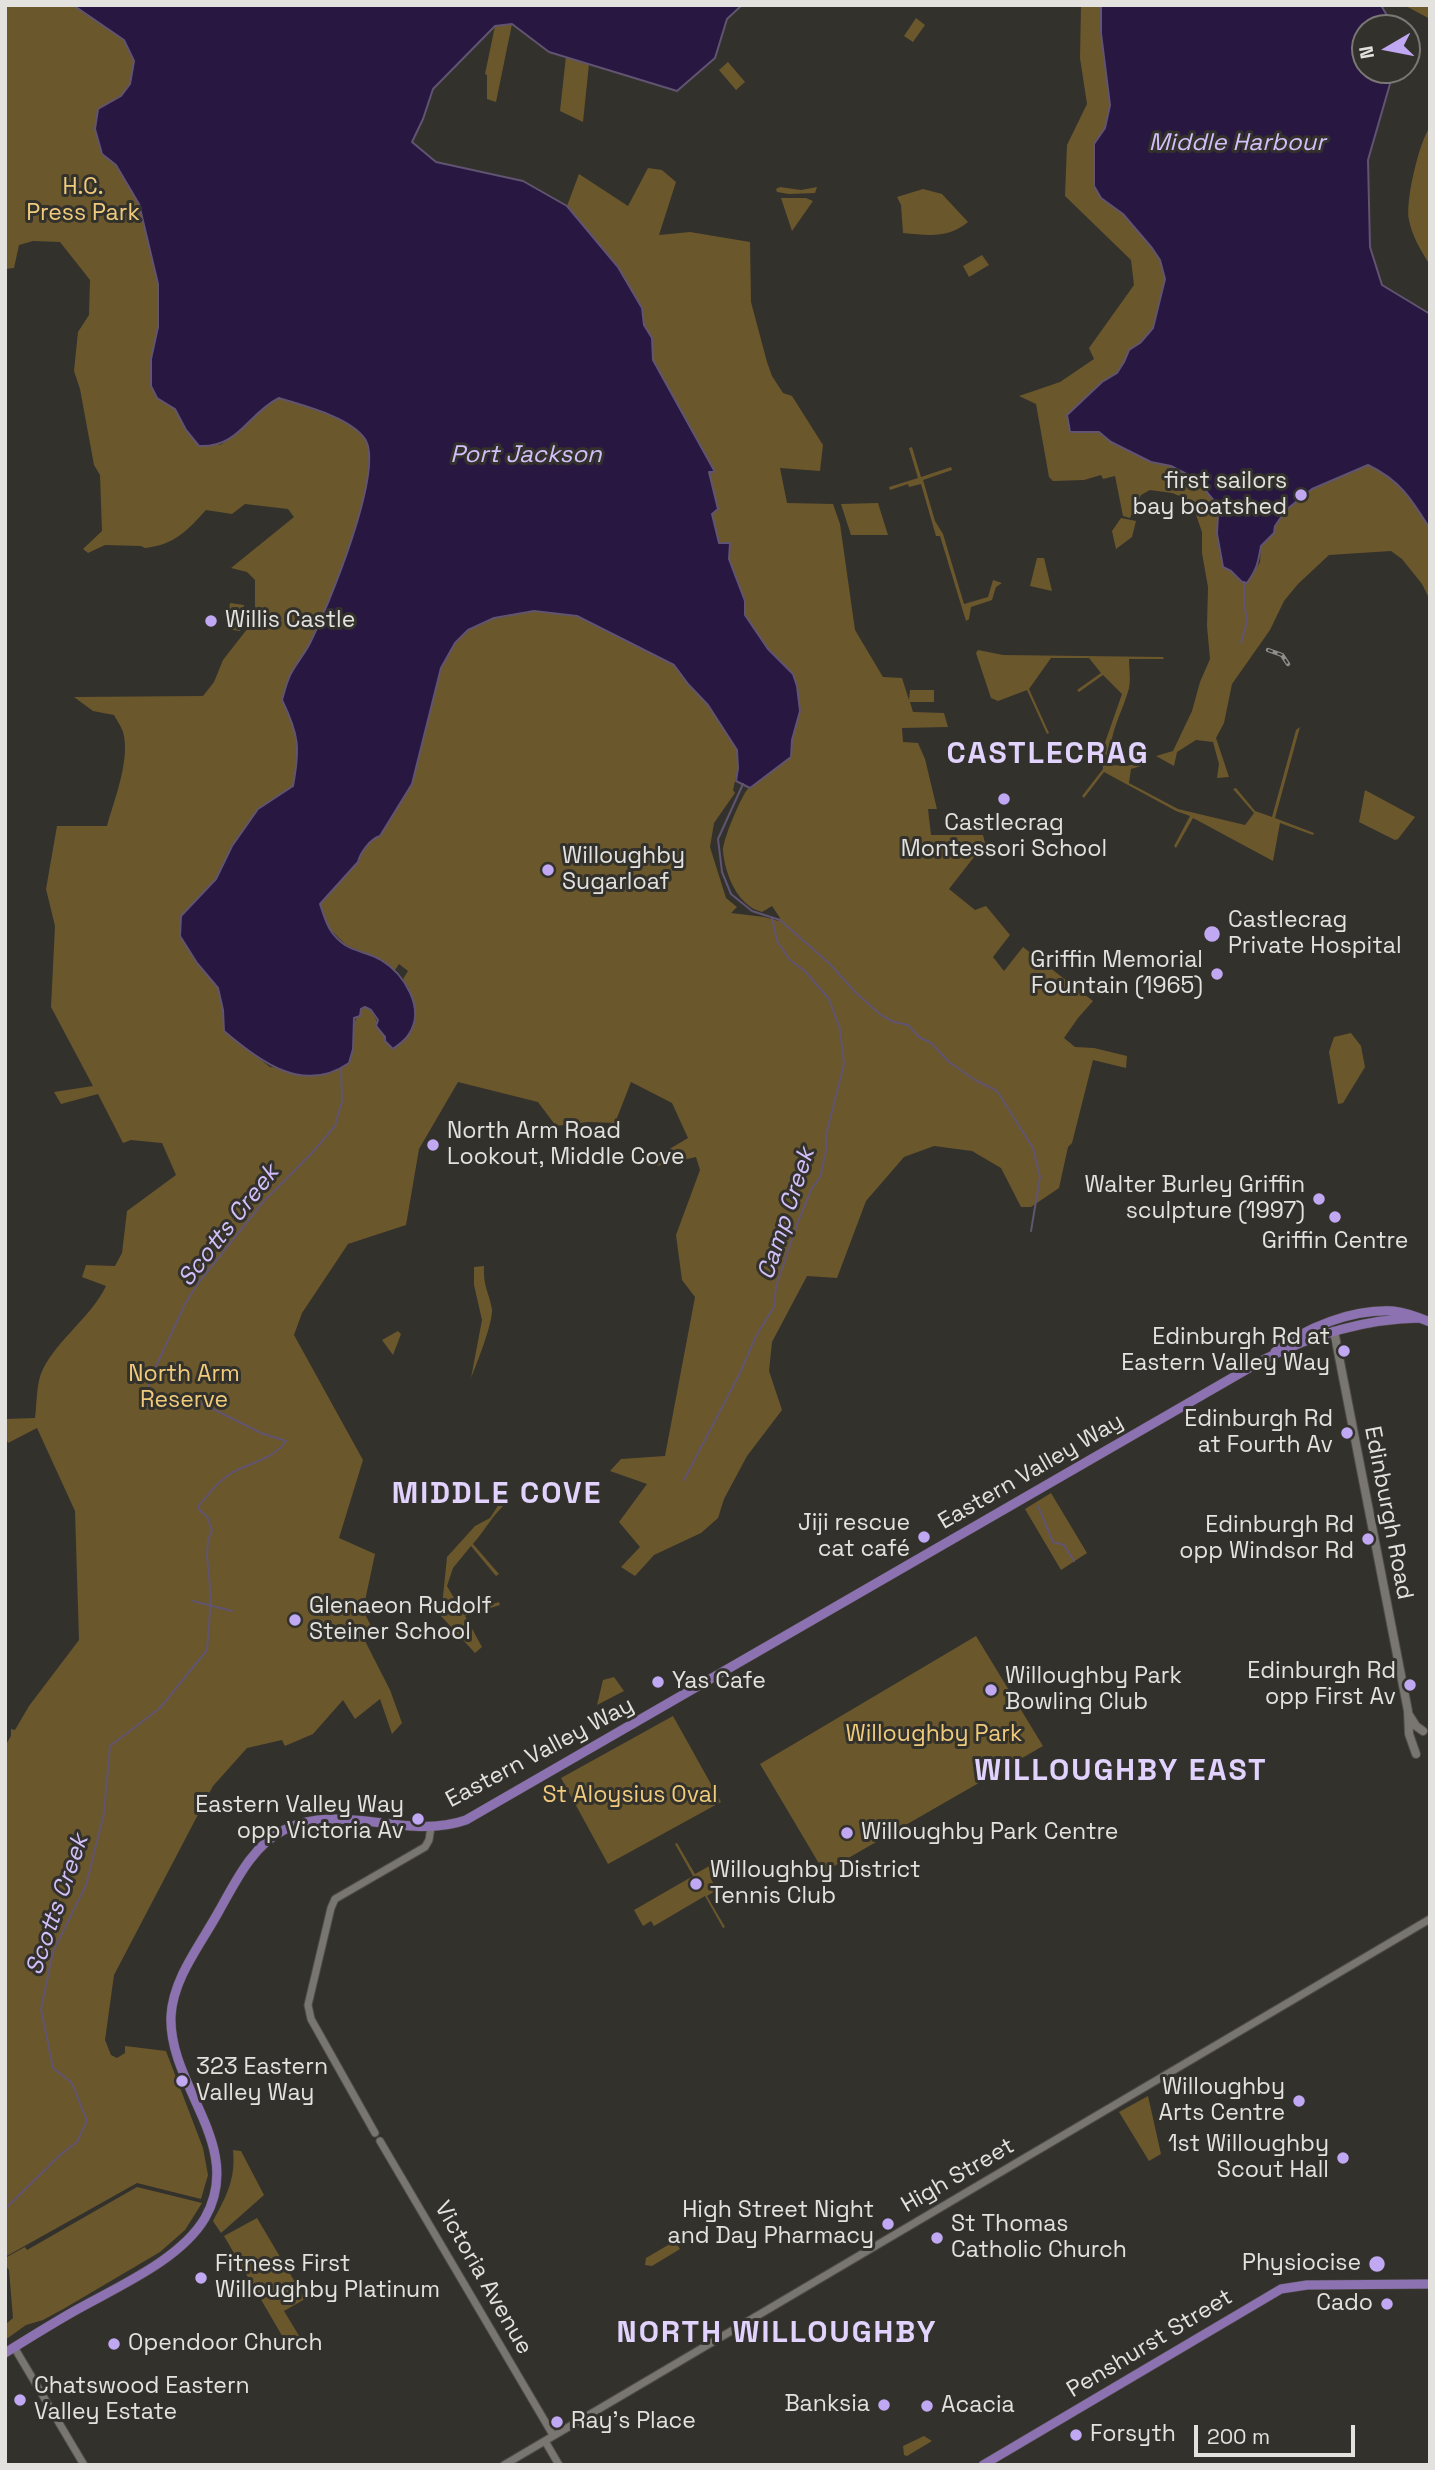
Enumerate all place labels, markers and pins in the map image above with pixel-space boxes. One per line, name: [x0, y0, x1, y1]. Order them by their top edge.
place label: first sailors bay boatshed: [1133, 468, 1287, 522]
marker: first sailors bay boatshed: [1293, 487, 1309, 503]
place label: Willis Castle: [225, 607, 355, 635]
marker: Willis Castle: [203, 613, 219, 629]
marker: Castlecrag Montessori School: [996, 791, 1012, 807]
place label: Castlecrag Montessori School: [901, 810, 1107, 864]
place label: Willoughby Sugarloaf: [562, 843, 685, 897]
marker: Willoughby Sugarloaf: [540, 862, 556, 878]
place label: Castlecrag Private Hospital: [1228, 907, 1402, 961]
marker: Castlecrag Private Hospital: [1202, 924, 1222, 944]
place label: Griffin Memorial Fountain (1965): [1030, 947, 1203, 1001]
marker: Griffin Memorial Fountain (1965): [1209, 966, 1225, 982]
place label: North Arm Road Lookout, Middle Cove: [447, 1118, 685, 1172]
marker: North Arm Road Lookout, Middle Cove: [425, 1137, 441, 1153]
place label: Walter Burley Griffin sculpture (1997): [1084, 1172, 1305, 1226]
marker: Walter Burley Griffin sculpture (1997): [1311, 1191, 1327, 1207]
marker: Griffin Centre: [1327, 1209, 1343, 1225]
place label: Griffin Centre: [1262, 1228, 1408, 1256]
place label: Edinburgh Rd at Eastern Valley Way: [1121, 1324, 1330, 1378]
marker: Edinburgh Rd at Eastern Valley Way: [1336, 1343, 1352, 1359]
place label: Edinburgh Rd at Fourth Av: [1184, 1406, 1333, 1460]
marker: Edinburgh Rd at Fourth Av: [1339, 1425, 1355, 1441]
place label: Jiji rescue cat café: [798, 1510, 910, 1564]
place label: Edinburgh Rd opp Windsor Rd: [1179, 1512, 1354, 1566]
marker: Jiji rescue cat café: [916, 1529, 932, 1545]
marker: Edinburgh Rd opp Windsor Rd: [1360, 1531, 1376, 1547]
place label: Glenaeon Rudolf Steiner School: [309, 1593, 492, 1647]
marker: Glenaeon Rudolf Steiner School: [287, 1612, 303, 1628]
place label: Edinburgh Rd opp First Av: [1247, 1658, 1396, 1712]
place label: Willoughby Park Bowling Club: [1005, 1663, 1182, 1717]
place label: Yas Cafe: [672, 1668, 766, 1696]
marker: Yas Cafe: [650, 1674, 666, 1690]
marker: Edinburgh Rd opp First Av: [1402, 1677, 1418, 1693]
marker: Willoughby Park Bowling Club: [983, 1682, 999, 1698]
place label: Eastern Valley Way opp Victoria Av: [195, 1792, 404, 1846]
marker: Eastern Valley Way opp Victoria Av: [410, 1811, 426, 1827]
place label: Willoughby Park Centre: [861, 1819, 1118, 1847]
marker: Willoughby Park Centre: [839, 1825, 855, 1841]
place label: Willoughby District Tennis Club: [710, 1857, 920, 1911]
marker: Willoughby District Tennis Club: [688, 1876, 704, 1892]
place label: 323 Eastern Valley Way: [196, 2054, 328, 2108]
marker: 323 Eastern Valley Way: [174, 2073, 190, 2089]
place label: Willoughby Arts Centre: [1159, 2074, 1285, 2128]
marker: Willoughby Arts Centre: [1291, 2093, 1307, 2109]
place label: 1st Willoughby Scout Hall: [1168, 2131, 1329, 2185]
marker: 1st Willoughby Scout Hall: [1335, 2150, 1351, 2166]
place label: High Street Night and Day Pharmacy: [667, 2197, 874, 2251]
place label: St Thomas Catholic Church: [951, 2211, 1127, 2265]
marker: High Street Night and Day Pharmacy: [880, 2216, 896, 2232]
marker: St Thomas Catholic Church: [929, 2230, 945, 2246]
place label: Physiocise: [1242, 2250, 1361, 2278]
place label: Fitness First Willoughby Platinum: [215, 2251, 440, 2305]
marker: Physiocise: [1367, 2254, 1387, 2274]
marker: Fitness First Willoughby Platinum: [193, 2270, 209, 2286]
place label: Cado: [1316, 2290, 1373, 2318]
marker: Cado: [1379, 2296, 1395, 2312]
place label: Opendoor Church: [128, 2330, 323, 2358]
marker: Opendoor Church: [106, 2336, 122, 2352]
place label: Chatswood Eastern Valley Estate: [34, 2373, 250, 2427]
place label: Banksia: [784, 2391, 870, 2419]
marker: Chatswood Eastern Valley Estate: [12, 2392, 28, 2408]
place label: Acacia: [941, 2392, 1015, 2420]
marker: Banksia: [876, 2397, 892, 2413]
marker: Acacia: [919, 2398, 935, 2414]
place label: Ray's Place: [571, 2408, 696, 2436]
marker: Ray's Place: [549, 2414, 565, 2430]
place label: Forsyth: [1090, 2421, 1176, 2449]
marker: Forsyth: [1068, 2427, 1084, 2443]

